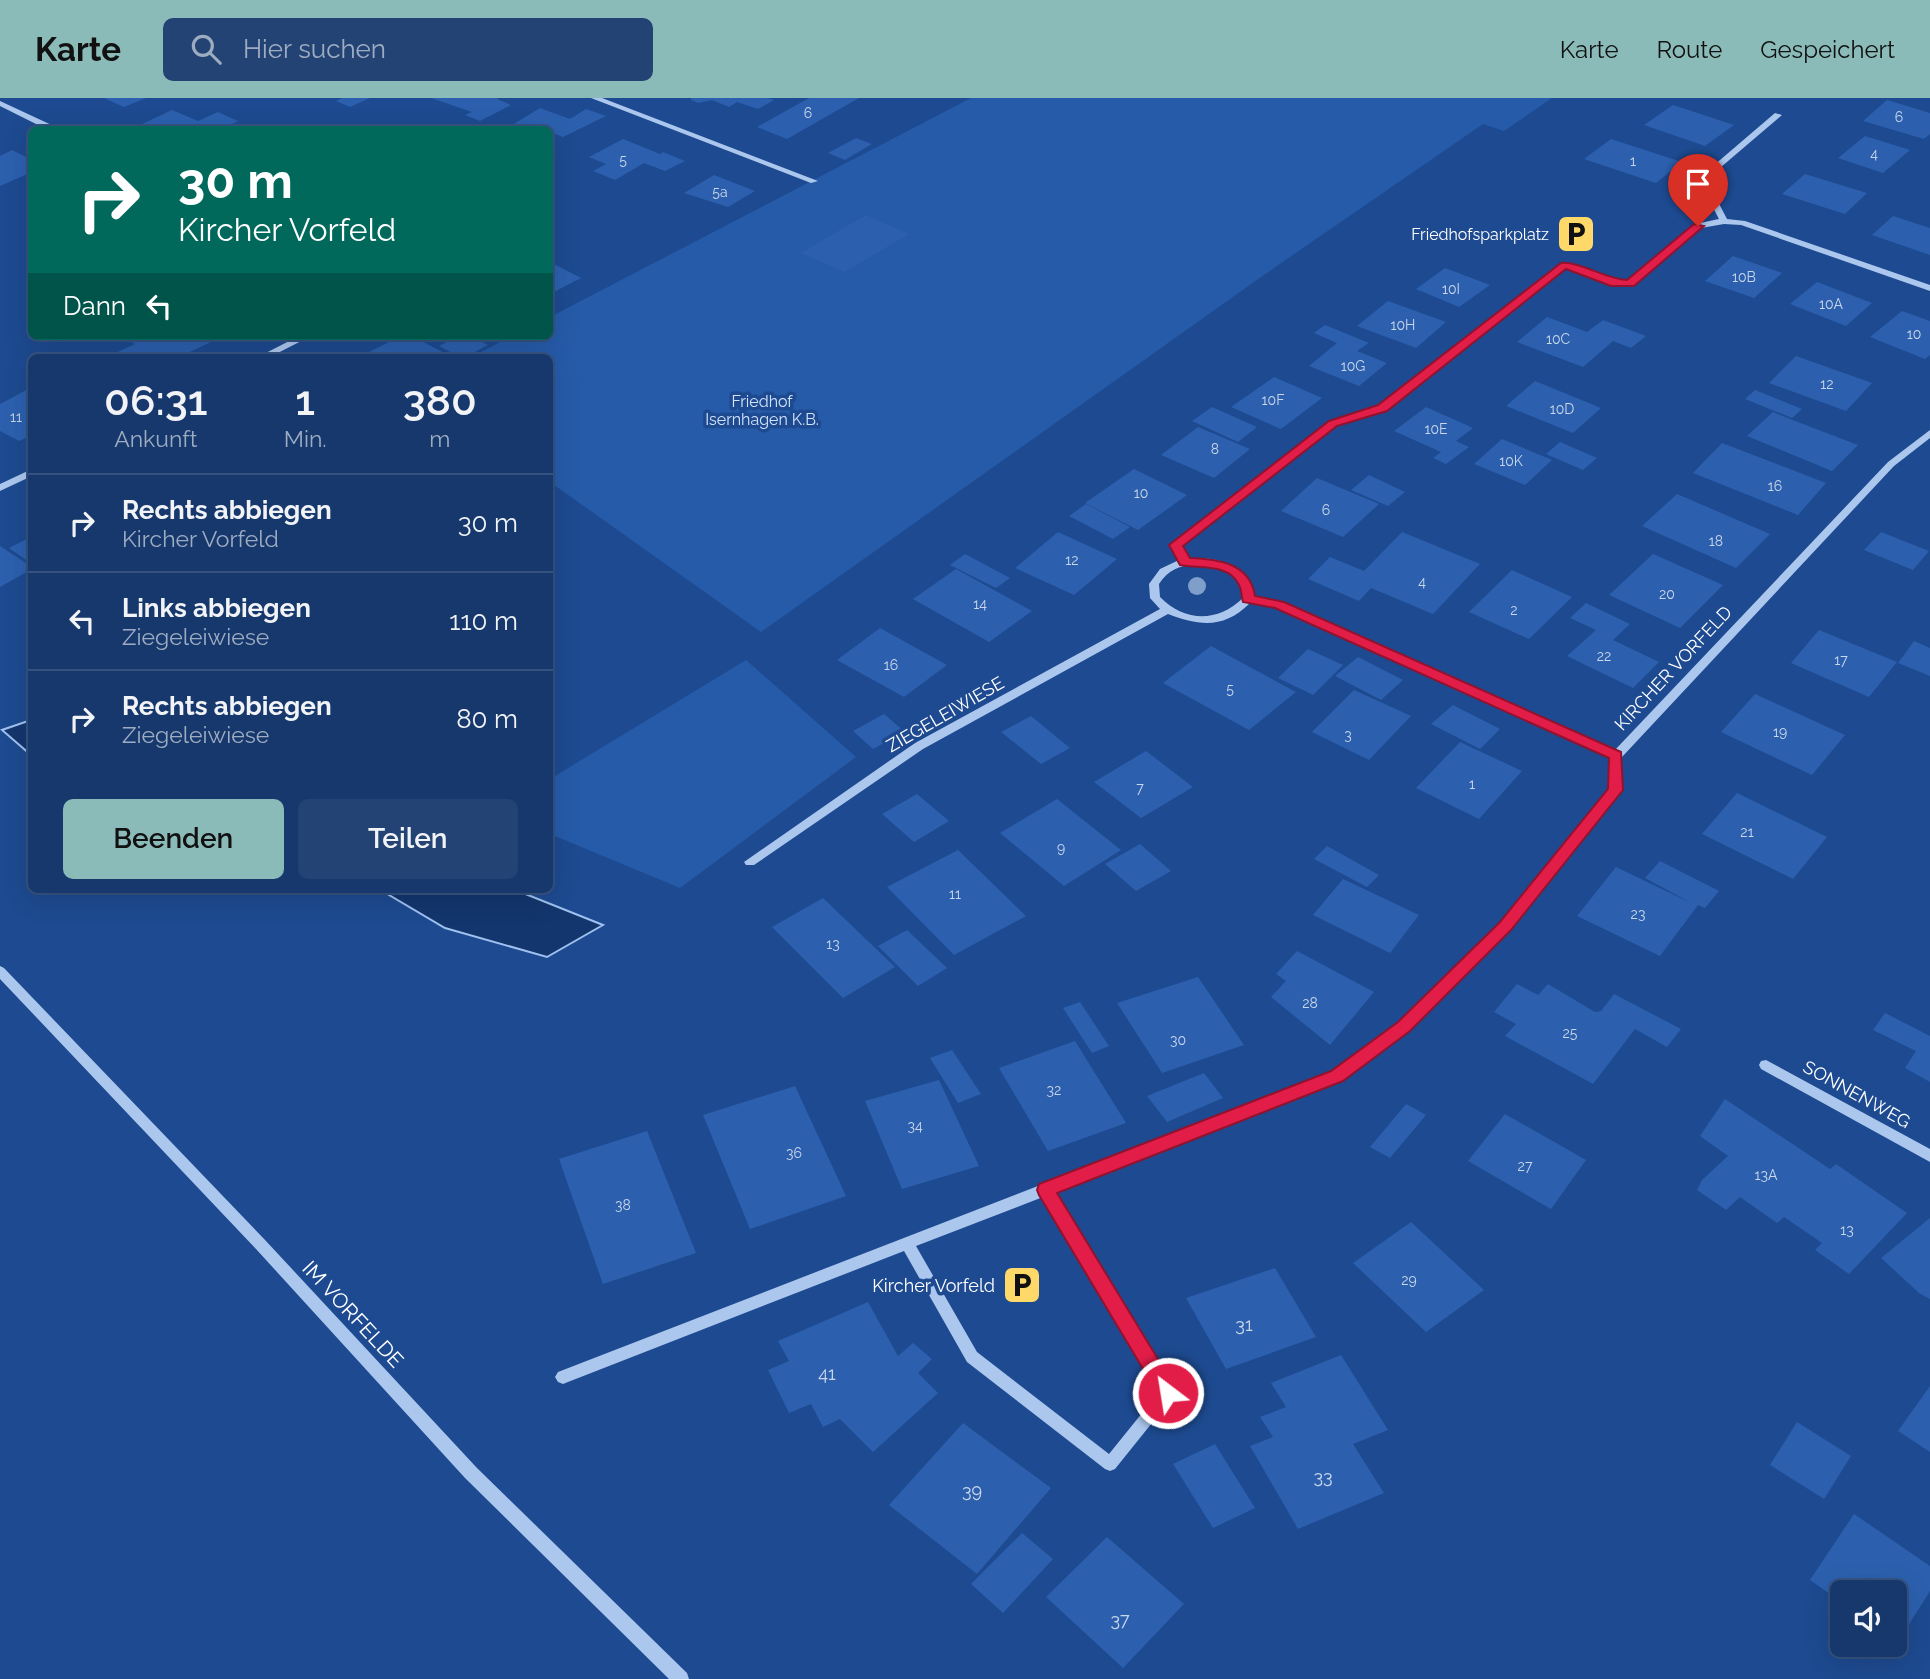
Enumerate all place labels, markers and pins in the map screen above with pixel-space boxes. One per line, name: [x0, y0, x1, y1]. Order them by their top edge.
pin: [1668, 154, 1728, 226]
parking icon: Friedhofsparkplatz: [1555, 213, 1597, 255]
place label: Friedhofsparkplatz: [1411, 225, 1549, 244]
parking icon: Kircher Vorfeld: [1001, 1264, 1043, 1306]
place label: Kircher Vorfeld: [872, 1275, 995, 1296]

